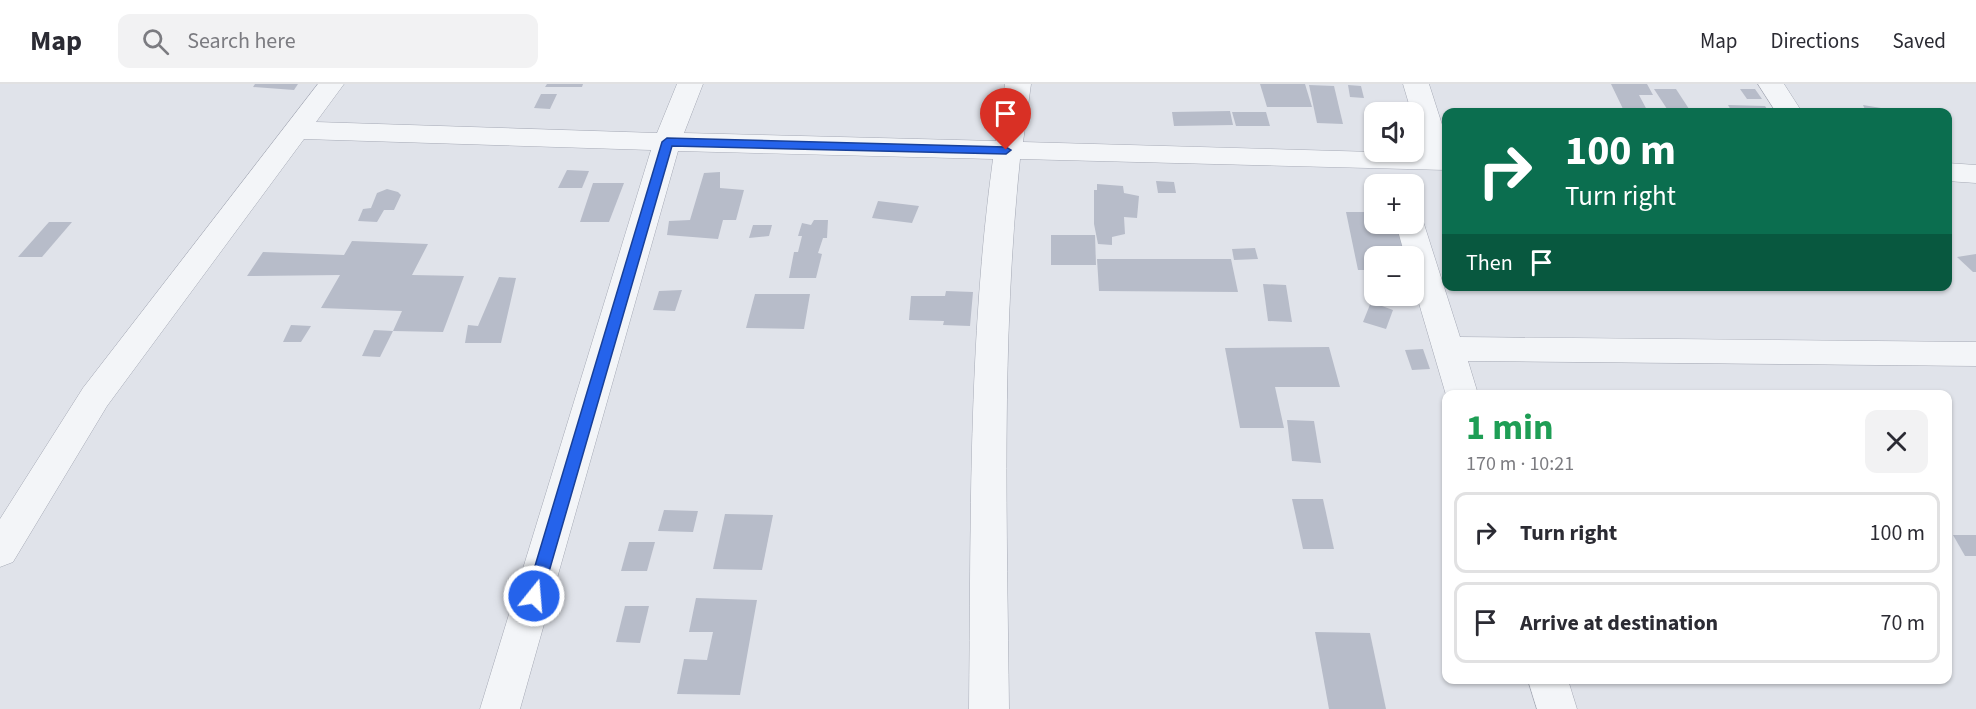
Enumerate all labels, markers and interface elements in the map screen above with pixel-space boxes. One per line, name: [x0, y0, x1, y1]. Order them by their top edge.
search box: [118, 14, 538, 68]
text: Map: [30, 21, 82, 61]
icon: search: [139, 25, 172, 58]
text: Search here: [187, 25, 296, 57]
text: Map: [1700, 26, 1738, 56]
text: Directions: [1771, 26, 1859, 56]
text: Saved: [1892, 26, 1946, 56]
pin: [980, 88, 1031, 150]
icon: arrive: [989, 97, 1022, 130]
map controls: [1364, 102, 1424, 306]
button: sound: [1364, 102, 1424, 162]
text: 100 m: [1565, 121, 1676, 181]
icon: right: [1466, 132, 1544, 210]
button: +: [1364, 174, 1424, 234]
text: Turn right: [1565, 177, 1676, 216]
button: −: [1364, 246, 1424, 306]
icon: arrive: [1525, 246, 1558, 279]
text: Then: [1466, 247, 1513, 279]
text: 1 min: [1466, 402, 1554, 453]
button: close: [1865, 410, 1928, 473]
text: 170 m · 10:21: [1466, 450, 1574, 478]
icon: right: [1469, 516, 1502, 549]
text: Turn right: [1520, 517, 1617, 549]
text: 100 m: [1870, 517, 1925, 549]
position arrow: [502, 564, 566, 628]
icon: arrive: [1469, 606, 1502, 639]
text: Arrive at destination: [1520, 607, 1718, 639]
text: 70 m: [1880, 607, 1925, 639]

